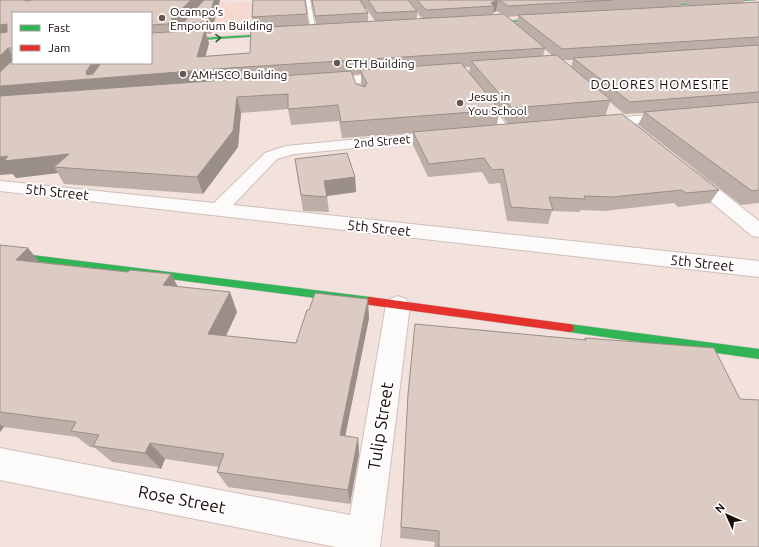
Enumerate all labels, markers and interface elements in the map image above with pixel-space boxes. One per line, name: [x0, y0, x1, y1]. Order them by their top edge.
place label: Ocampo's Emporium Building: [170, 5, 273, 32]
legend: [12, 12, 152, 64]
marker: Ocampo's Emporium Building: [157, 13, 167, 23]
text: Fast: [48, 21, 70, 34]
one-way arrow: [215, 33, 221, 42]
text: Jam: [48, 41, 70, 54]
place label: CTH Building: [345, 57, 415, 70]
marker: CTH Building: [332, 58, 342, 68]
place label: AMHSCO Building: [191, 68, 287, 81]
marker: AMHSCO Building: [178, 69, 188, 79]
district label: DOLORES HOMESITE: [590, 77, 730, 91]
place label: Jesus in You School: [468, 90, 527, 117]
marker: Jesus in You School: [455, 98, 465, 108]
street label: 2nd Street: [353, 132, 411, 150]
street label: 5th Street: [24, 181, 90, 203]
street label: 5th Street: [346, 217, 412, 239]
street label: 5th Street: [669, 252, 735, 274]
street label: Tulip Street: [364, 380, 396, 471]
street label: Rose Street: [137, 481, 228, 517]
north arrow: [707, 495, 747, 535]
text: N: [713, 501, 727, 515]

